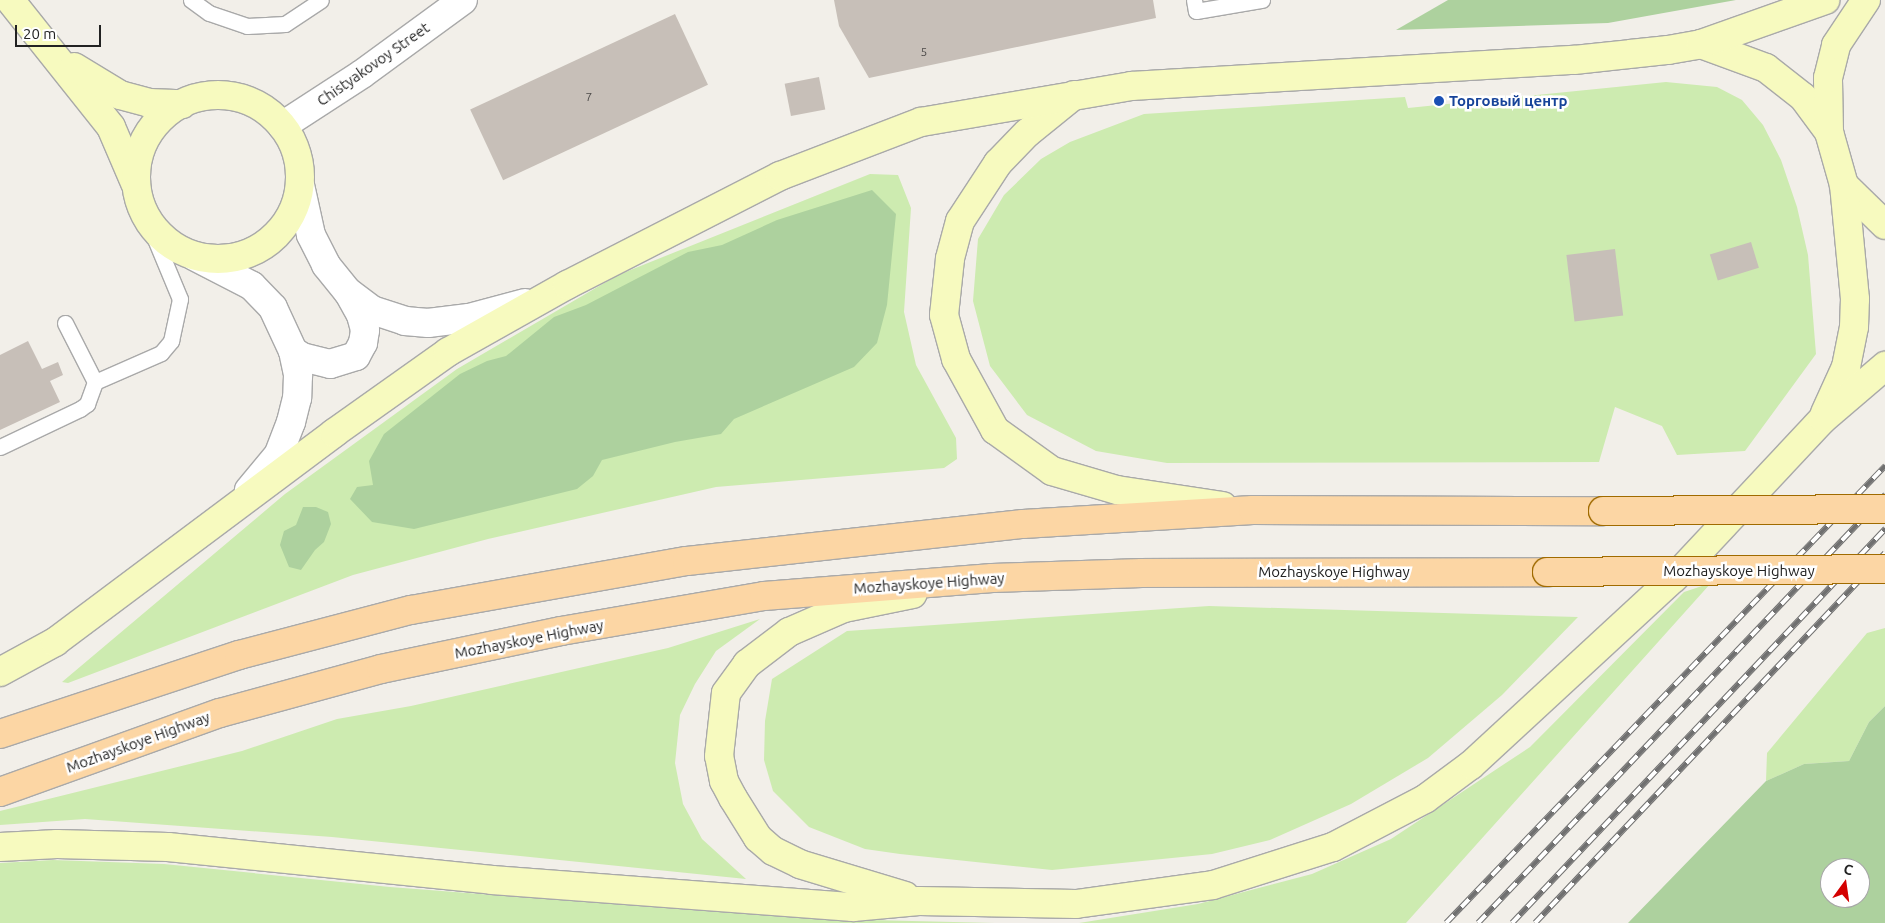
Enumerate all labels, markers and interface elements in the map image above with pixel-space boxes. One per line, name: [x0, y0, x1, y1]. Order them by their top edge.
scale bar: [18, 15, 104, 47]
street label: Chistyakovoy Street: [313, 18, 433, 110]
text: 20 m: [23, 25, 56, 42]
house number: 5: [921, 45, 927, 59]
house number: 7: [586, 90, 592, 104]
place label: Торговый центр: [1449, 92, 1568, 110]
marker: Торговый центр: [1433, 95, 1445, 107]
street label: Mozhayskoye Highway: [1663, 562, 1815, 580]
street label: Mozhayskoye Highway: [1258, 563, 1410, 581]
street label: Mozhayskoye Highway: [853, 569, 1005, 597]
street label: Mozhayskoye Highway: [453, 616, 605, 662]
street label: Mozhayskoye Highway: [64, 708, 212, 776]
north arrow: [1820, 858, 1870, 908]
text: С: [1842, 861, 1855, 878]

